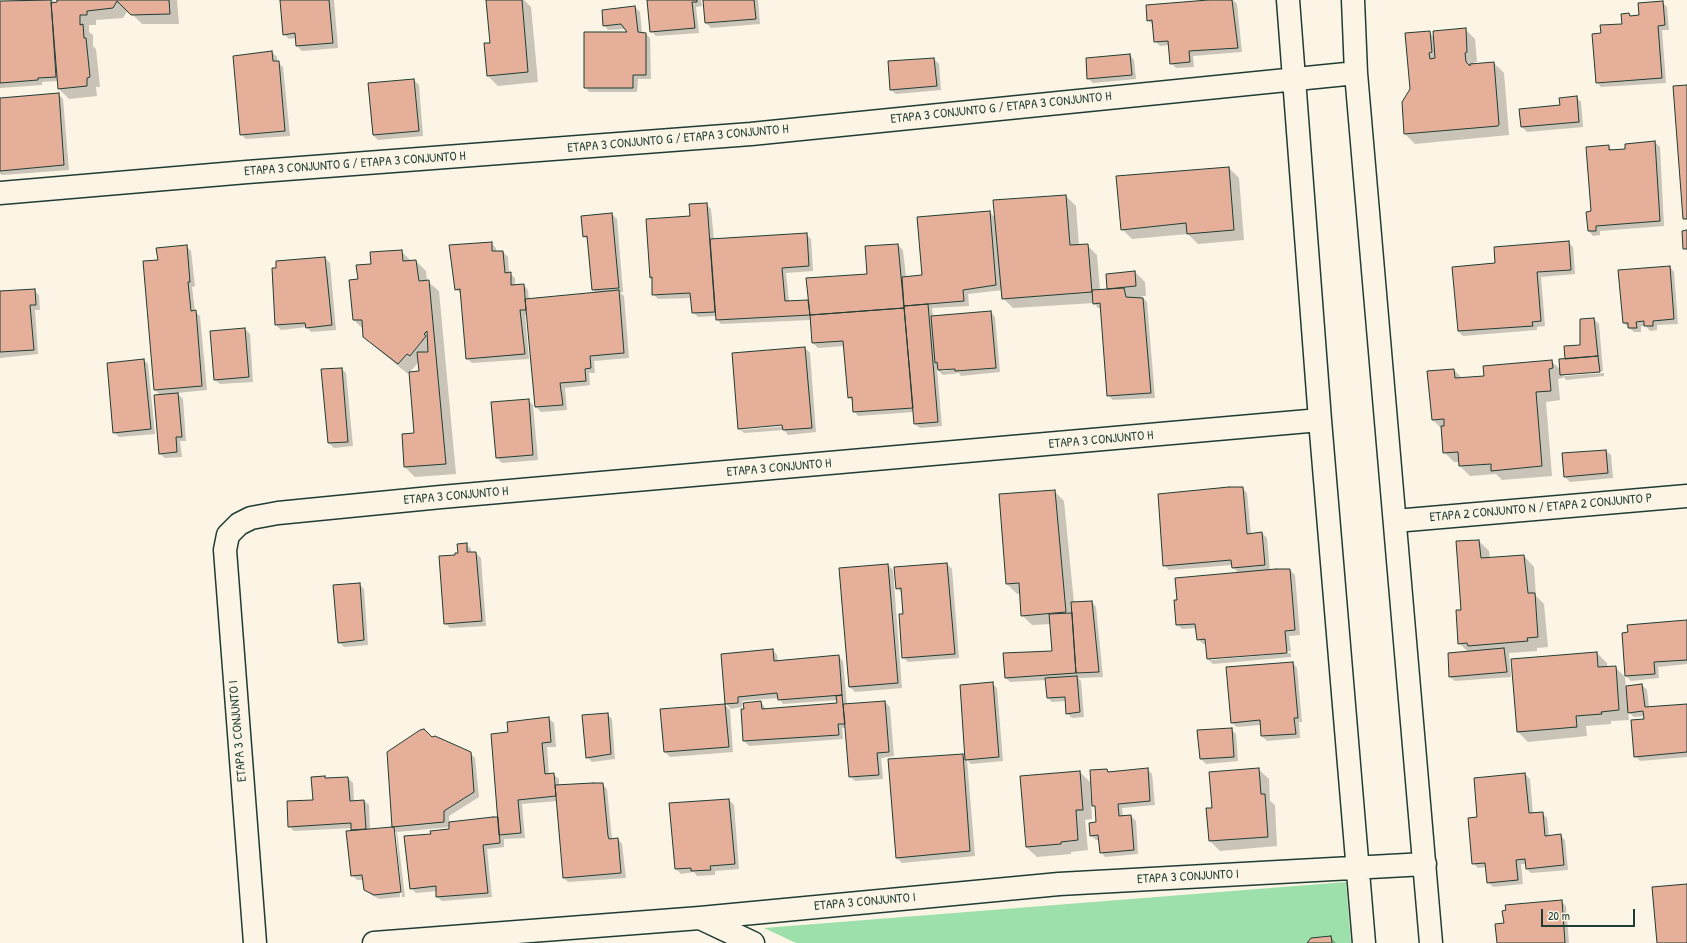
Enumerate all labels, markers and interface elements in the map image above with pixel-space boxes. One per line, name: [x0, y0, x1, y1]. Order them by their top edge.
street label: ETAPA 3 CONJUNTO G / ETAPA 3 CONJUNTO H: [890, 89, 1112, 127]
street label: ETAPA 3 CONJUNTO G / ETAPA 3 CONJUNTO H: [567, 122, 789, 156]
street label: ETAPA 3 CONJUNTO G / ETAPA 3 CONJUNTO H: [244, 148, 466, 180]
street label: ETAPA 3 CONJUNTO H: [1048, 428, 1154, 452]
street label: ETAPA 3 CONJUNTO H: [726, 456, 832, 480]
street label: ETAPA 3 CONJUNTO H: [403, 484, 509, 508]
street label: ETAPA 2 CONJUNTO N / ETAPA 2 CONJUNTO P: [1429, 491, 1653, 525]
street label: ETAPA 3 CONJUNTO I: [226, 679, 250, 783]
street label: ETAPA 3 CONJUNTO I: [1137, 867, 1239, 887]
street label: ETAPA 3 CONJUNTO I: [813, 890, 917, 914]
scale bar: [1543, 901, 1637, 927]
text: 20 m: [1548, 907, 1570, 924]

